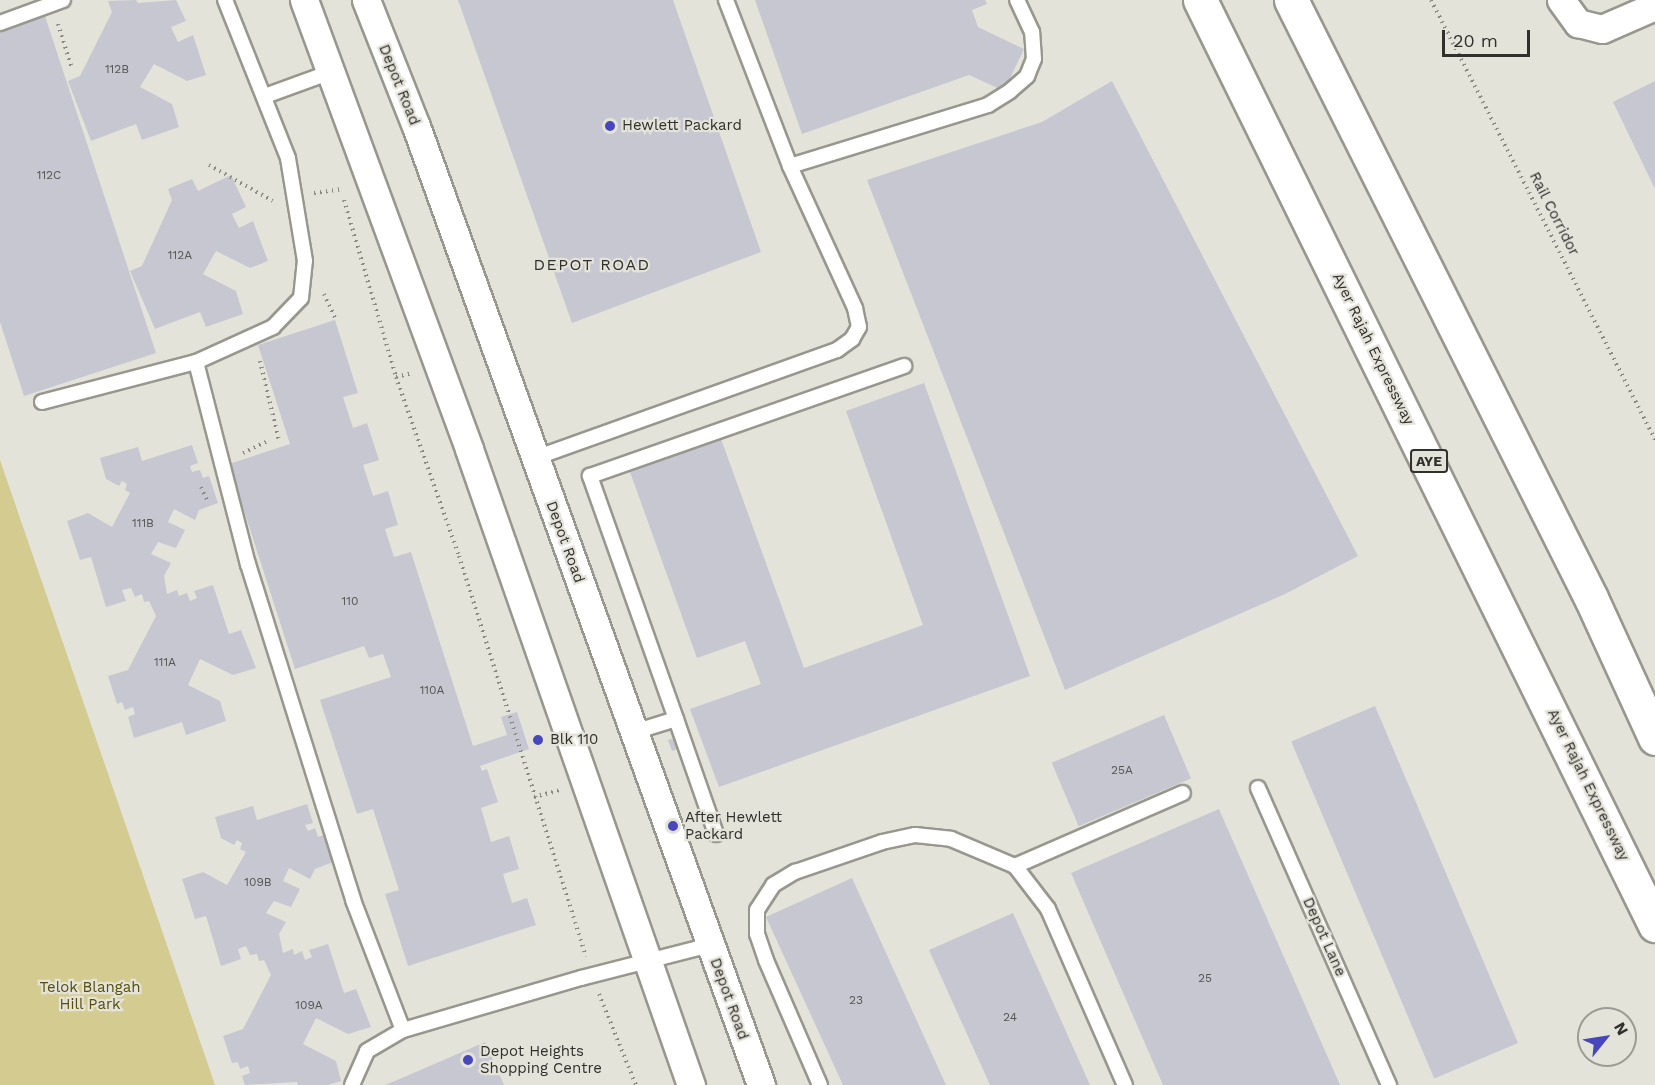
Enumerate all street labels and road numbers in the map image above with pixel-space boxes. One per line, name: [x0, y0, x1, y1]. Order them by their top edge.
street label: Depot Road: [375, 42, 423, 128]
street label: Rail Corridor: [1525, 169, 1583, 259]
street label: Ayer Rajah Expressway: [1328, 270, 1418, 428]
road number: AYE: [1410, 450, 1448, 472]
street label: Depot Road: [542, 499, 588, 585]
street label: Ayer Rajah Expressway: [1543, 706, 1633, 864]
street label: Depot Lane: [1299, 895, 1349, 979]
street label: Depot Road: [706, 956, 752, 1042]

